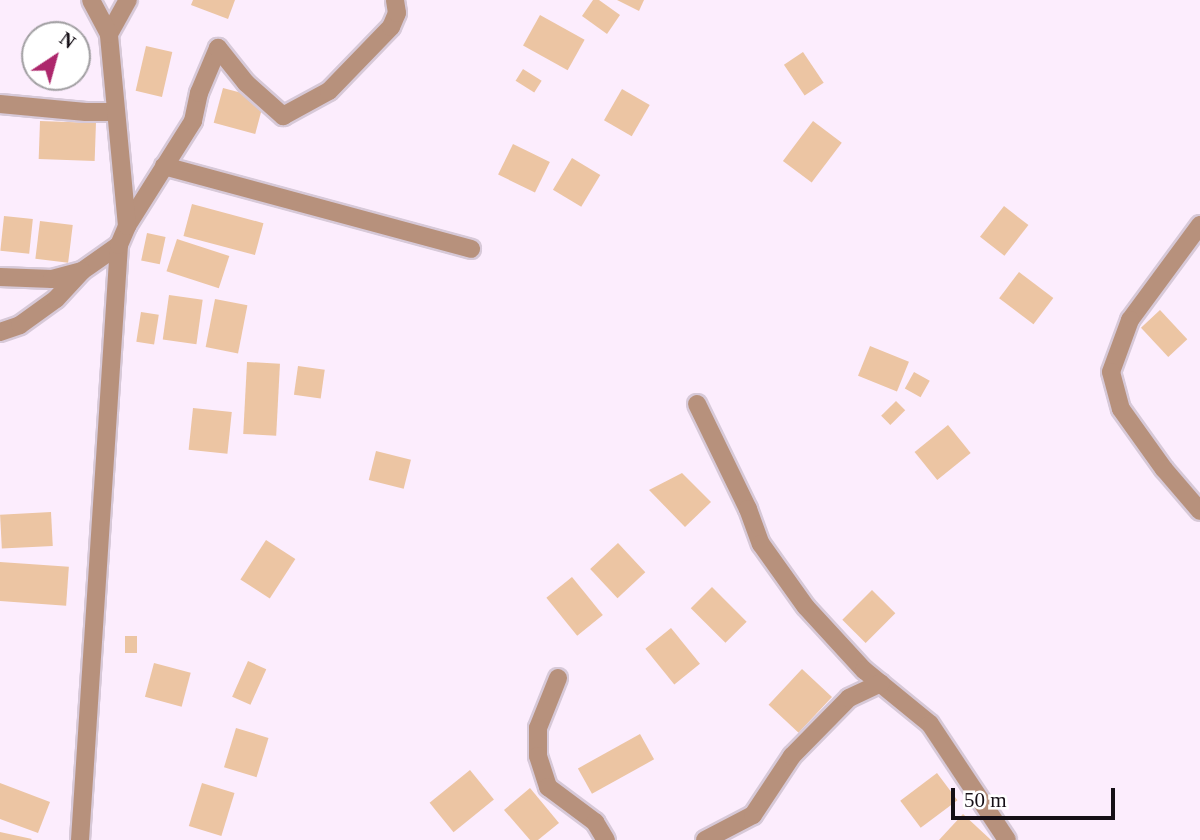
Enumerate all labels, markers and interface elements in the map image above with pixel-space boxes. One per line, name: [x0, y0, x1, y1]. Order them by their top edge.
north arrow: [21, 21, 91, 91]
text: N: [56, 28, 79, 53]
scale bar: [955, 774, 1120, 818]
text: 50 m: [964, 788, 1007, 812]

